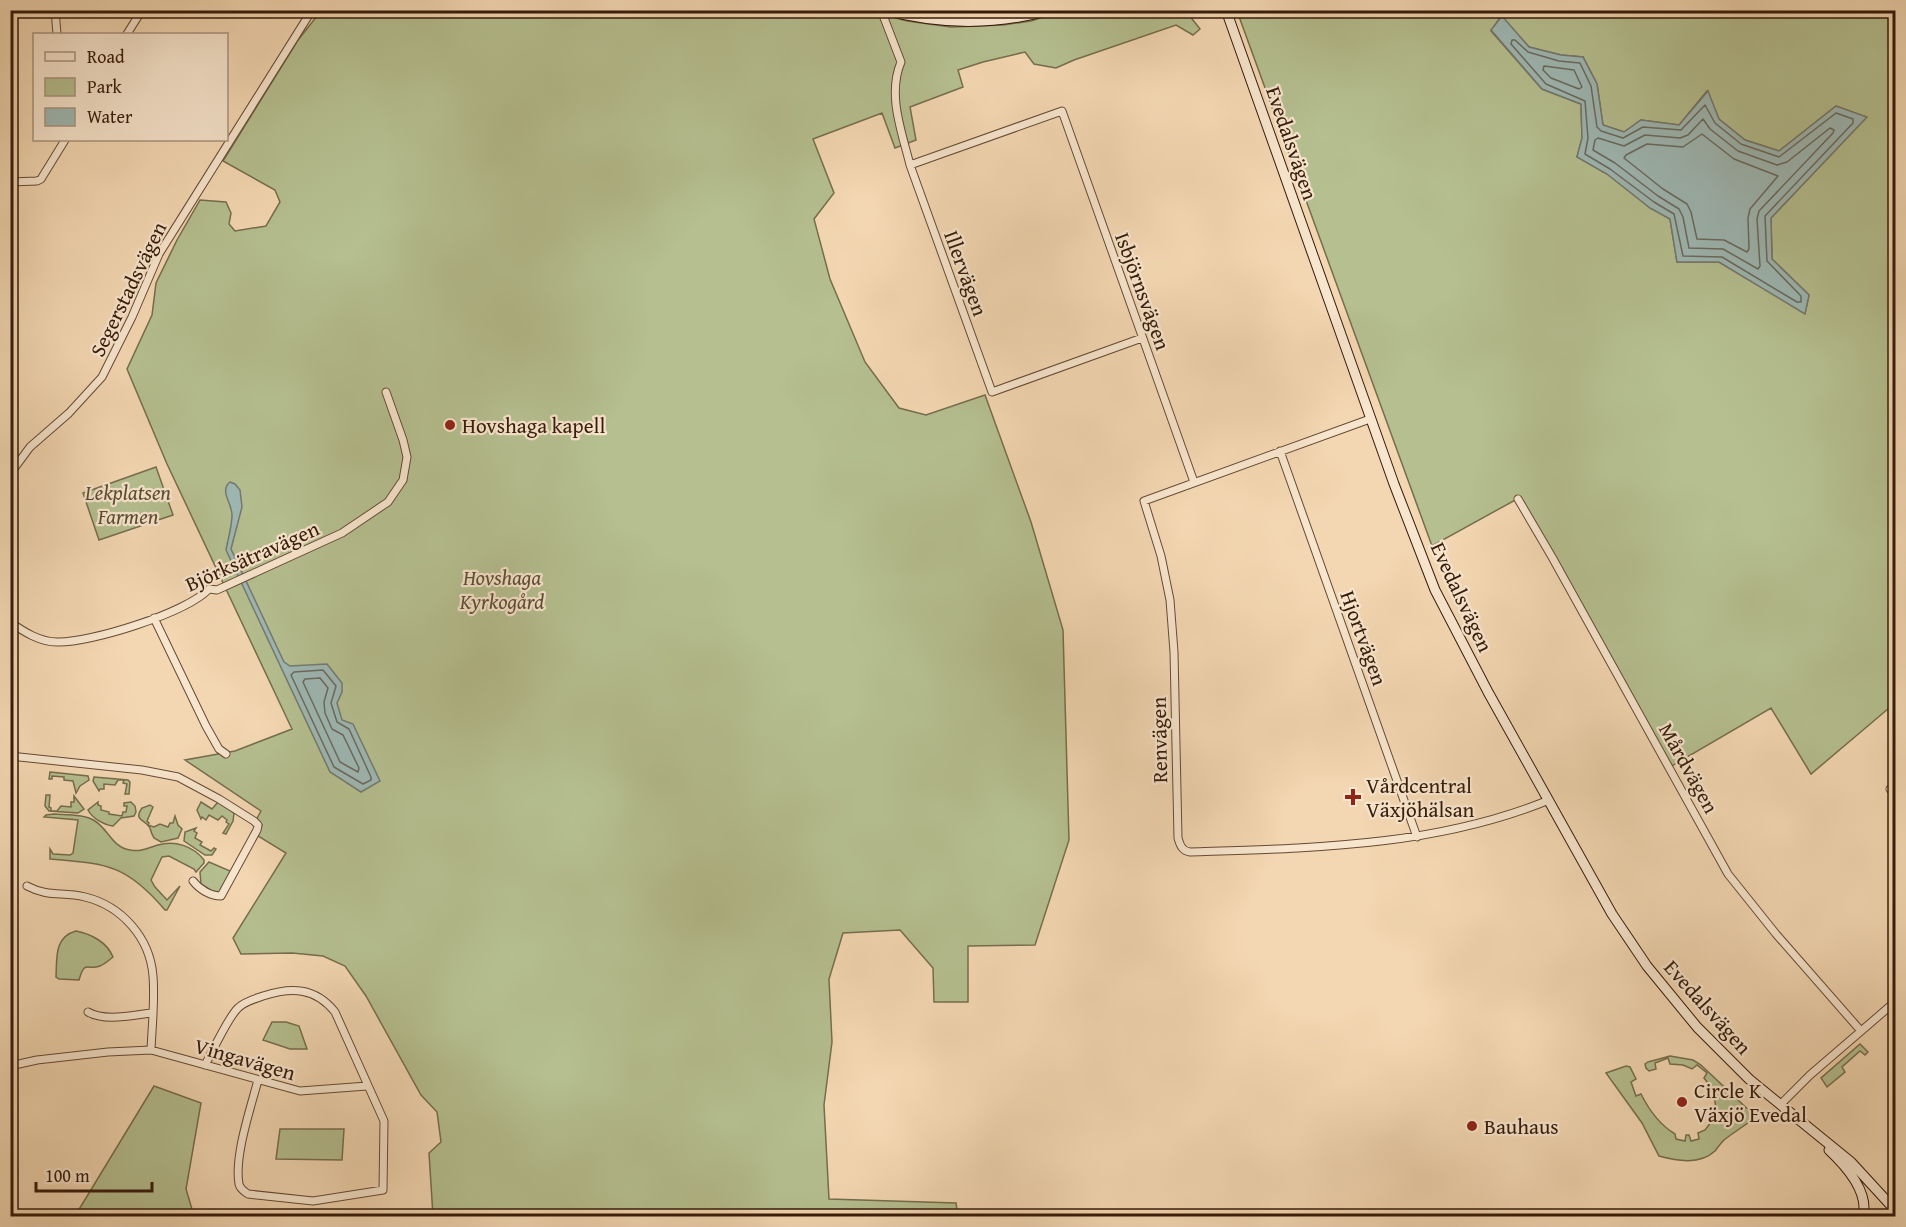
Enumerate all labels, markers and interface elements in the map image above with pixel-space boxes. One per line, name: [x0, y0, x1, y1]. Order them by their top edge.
legend: [33, 33, 228, 141]
text: Road: [87, 43, 125, 70]
text: Park: [87, 73, 123, 100]
street label: Evedalsvägen: [1258, 82, 1326, 204]
text: Water: [87, 103, 133, 130]
street label: Segerstadsvägen: [82, 216, 174, 362]
street label: Illervägen: [936, 226, 996, 320]
street label: Isbjörnsvägen: [1107, 228, 1179, 354]
place label: Hovshaga kapell: [462, 410, 605, 441]
marker: Hovshaga kapell: [443, 418, 457, 432]
park label: Lekplatsen Farmen: [84, 477, 171, 532]
street label: Björksätravägen: [180, 513, 324, 599]
street label: Evedalsvägen: [1423, 537, 1501, 657]
park label: Hovshaga Kyrkogård: [459, 562, 544, 617]
street label: Hjortvägen: [1333, 586, 1396, 690]
street label: Renvägen: [1143, 696, 1175, 783]
street label: Mårdvägen: [1651, 717, 1727, 819]
place label: Vårdcentral Växjöhälsan: [1366, 770, 1475, 825]
marker: Vårdcentral Växjöhälsan: [1344, 788, 1362, 806]
street label: Evedalsvägen: [1657, 953, 1759, 1061]
street label: Vingavägen: [191, 1030, 299, 1088]
place label: Circle K Växjö Evedal: [1694, 1075, 1807, 1130]
marker: Circle K Växjö Evedal: [1675, 1095, 1689, 1109]
place label: Bauhaus: [1484, 1111, 1559, 1142]
marker: Bauhaus: [1465, 1119, 1479, 1133]
scale bar: [36, 1155, 152, 1193]
text: 100 m: [45, 1162, 90, 1189]

